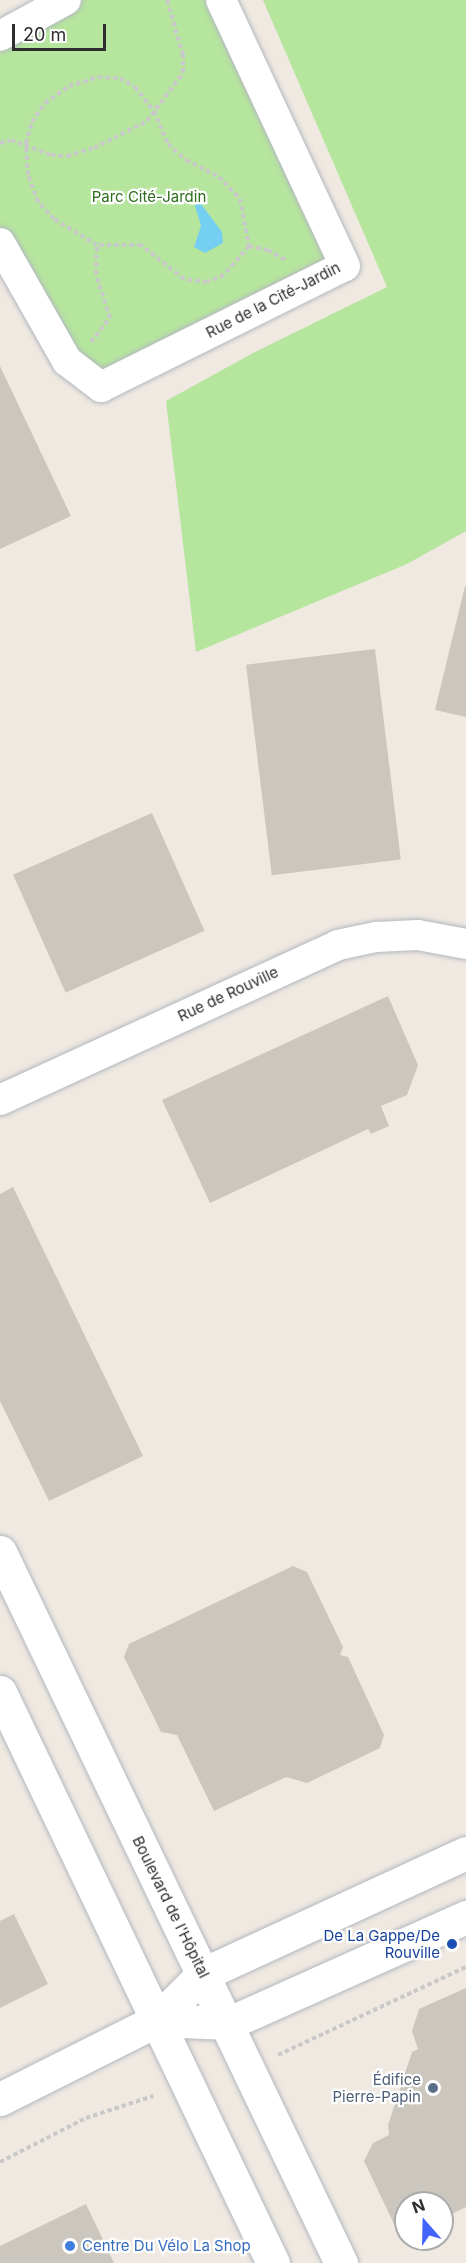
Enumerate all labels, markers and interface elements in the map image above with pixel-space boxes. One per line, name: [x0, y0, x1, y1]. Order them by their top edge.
scale bar: [15, 12, 110, 50]
text: 20 m: [23, 24, 66, 45]
park label: Parc Cité-Jardin: [92, 188, 206, 206]
street label: Rue de la Cité-Jardin: [203, 258, 343, 342]
street label: Rue de Rouville: [175, 963, 281, 1025]
street label: Boulevard de l'Hôpital: [129, 1833, 213, 1981]
place label: De La Gappe/De Rouville: [323, 1926, 440, 1961]
marker: De La Gappe/De Rouville: [445, 1937, 459, 1951]
place label: Édifice Pierre-Papin: [332, 2070, 421, 2105]
marker: Édifice Pierre-Papin: [426, 2081, 440, 2095]
north arrow: [394, 2191, 454, 2251]
text: N: [409, 2194, 428, 2217]
place label: Centre Du Vélo La Shop: [82, 2237, 251, 2255]
marker: Centre Du Vélo La Shop: [63, 2239, 77, 2253]

